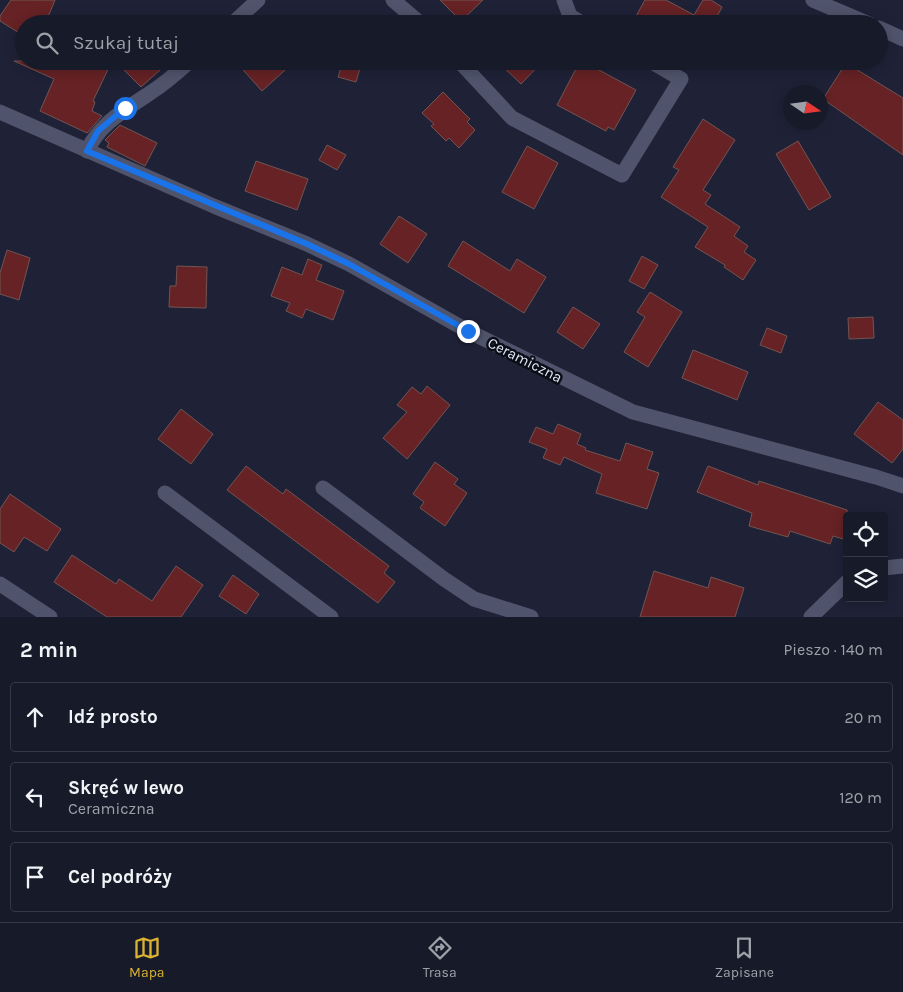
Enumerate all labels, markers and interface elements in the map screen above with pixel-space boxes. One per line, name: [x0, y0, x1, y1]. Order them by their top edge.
search box: [15, 15, 888, 70]
icon: search: [33, 29, 61, 57]
text: Szukaj tutaj: [73, 32, 179, 54]
north arrow: [783, 85, 828, 130]
route start: [114, 97, 137, 120]
route end: [457, 320, 480, 343]
street label: Ceramiczna: [485, 334, 565, 386]
map controls: [843, 512, 888, 602]
button: locate: [843, 512, 888, 557]
button: layers: [843, 557, 888, 602]
text: 2 min: [20, 638, 78, 662]
text: Pieszo · 140 m: [783, 640, 883, 659]
icon: ahead: [21, 703, 49, 731]
text: Idź prosto: [68, 706, 158, 728]
text: 20 m: [844, 708, 882, 727]
text: Skręć w lewo: [68, 777, 184, 799]
icon: left: [21, 783, 49, 811]
text: 120 m: [839, 788, 882, 807]
text: Ceramiczna: [68, 799, 155, 818]
icon: arrive: [21, 863, 49, 891]
text: Cel podróży: [68, 866, 172, 888]
tab: Mapa: [129, 934, 165, 981]
tab: Trasa: [423, 934, 457, 981]
tab: Zapisane: [715, 934, 774, 981]

